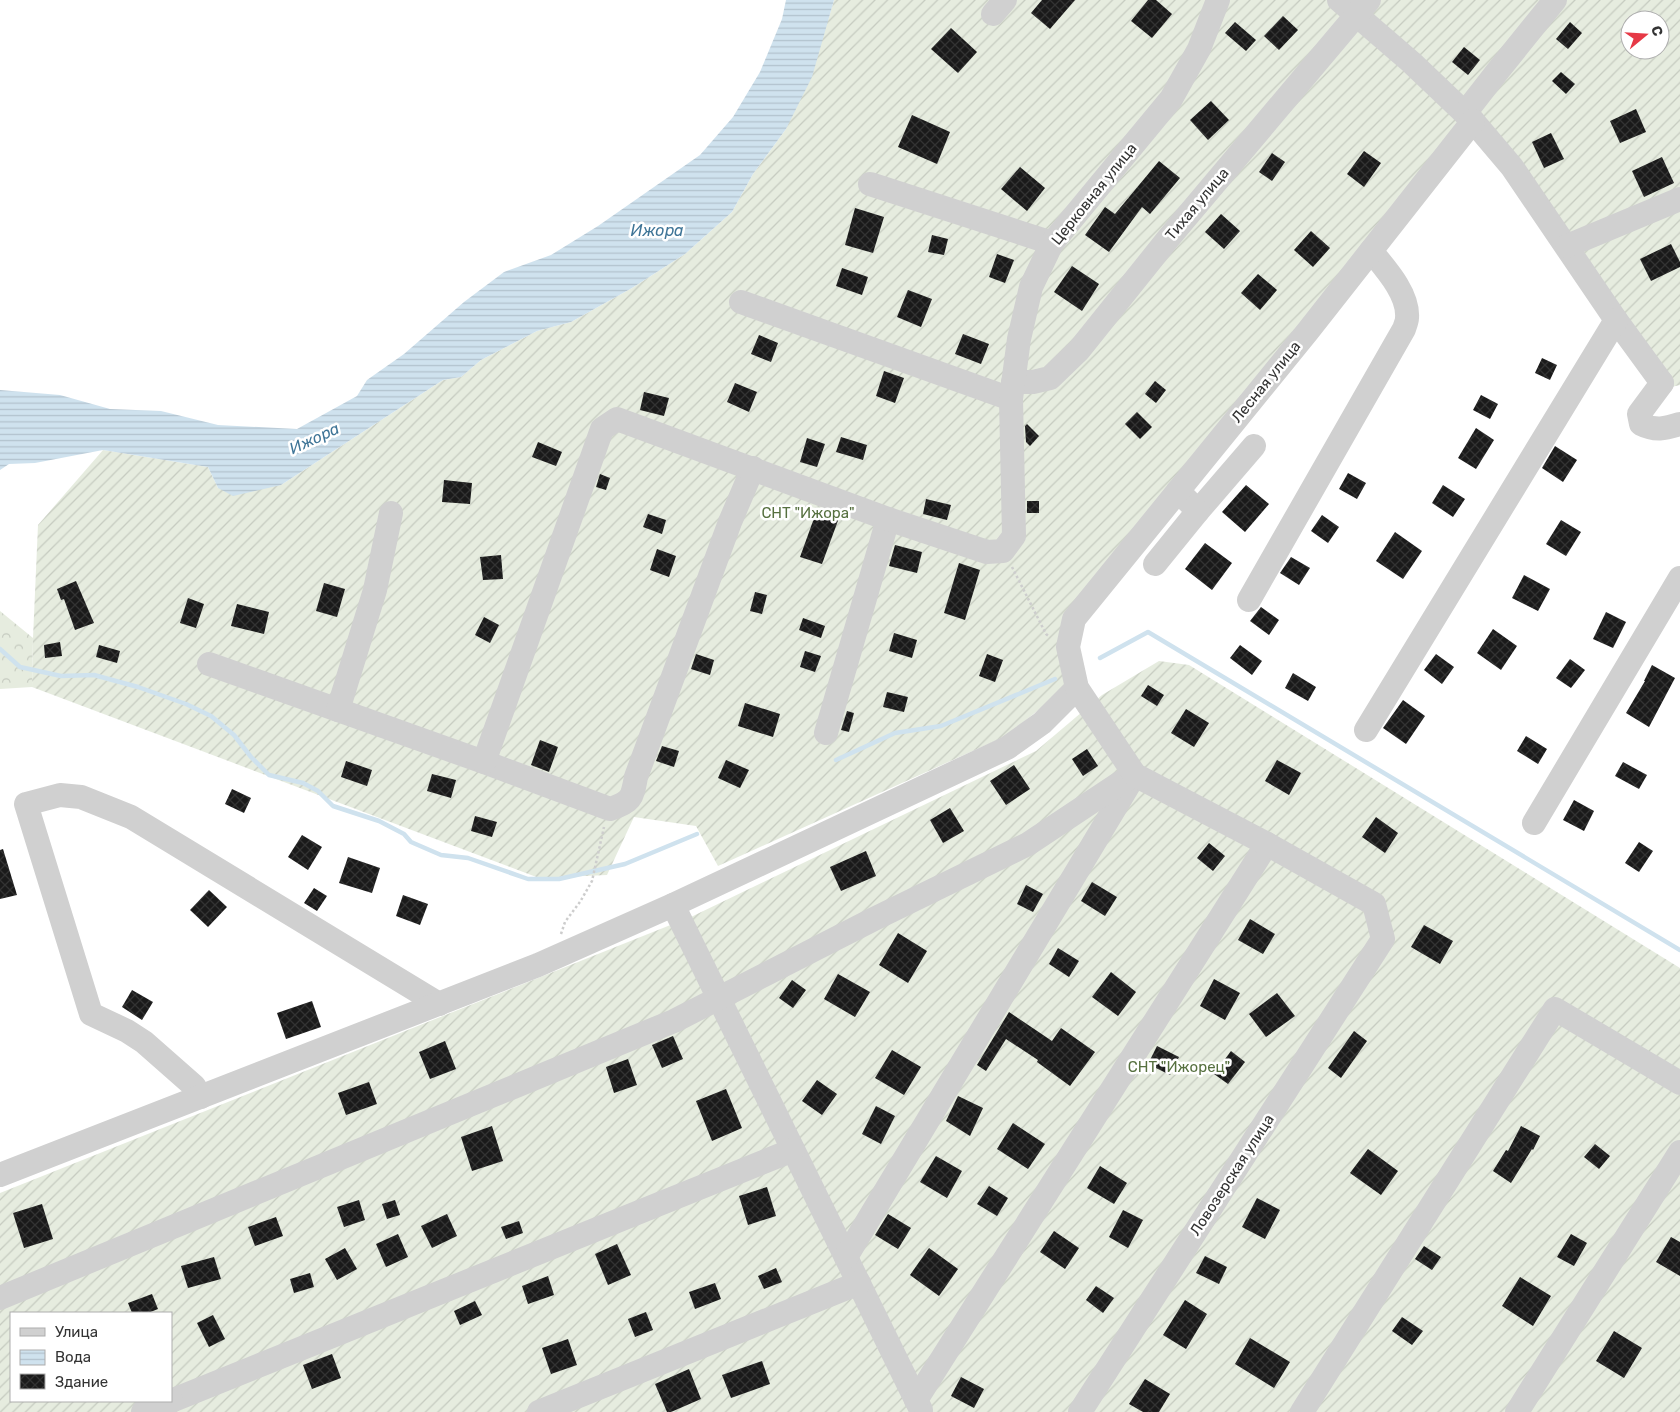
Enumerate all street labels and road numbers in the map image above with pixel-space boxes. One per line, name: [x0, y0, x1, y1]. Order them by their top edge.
street label: Церковная улица: [1048, 140, 1140, 248]
street label: Тихая улица: [1161, 164, 1233, 244]
street label: Лесная улица: [1228, 338, 1304, 426]
street label: Ловозерская улица: [1186, 1111, 1278, 1239]

